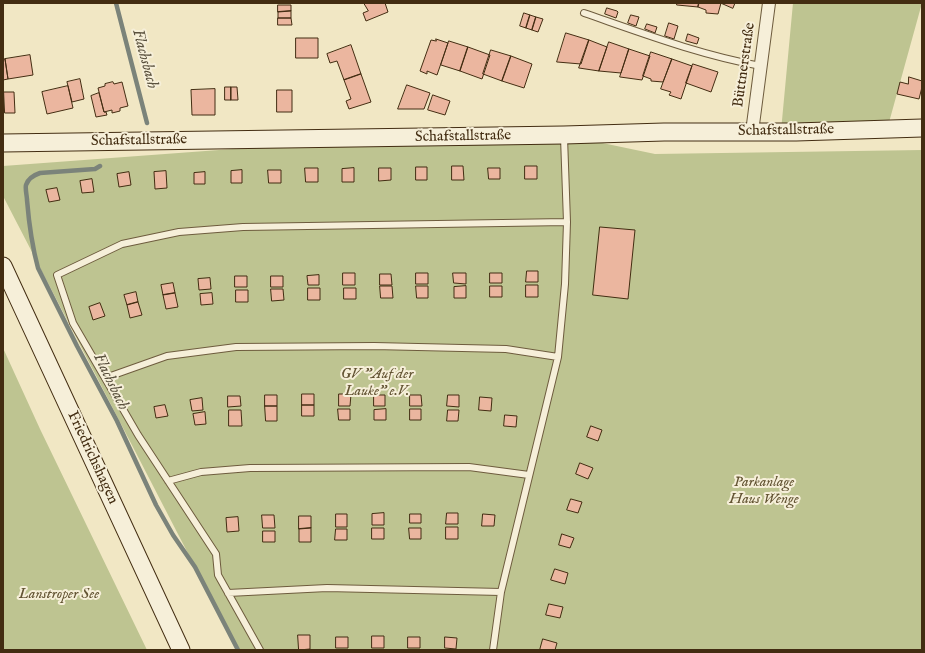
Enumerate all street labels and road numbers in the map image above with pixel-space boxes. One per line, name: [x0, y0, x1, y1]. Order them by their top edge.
street label: Büttnerstraße: [730, 21, 760, 109]
street label: Schafstallstraße: [738, 121, 834, 141]
street label: Schafstallstraße: [415, 127, 511, 147]
street label: Schafstallstraße: [91, 131, 187, 151]
street label: Friedrichshagen: [63, 409, 121, 507]

